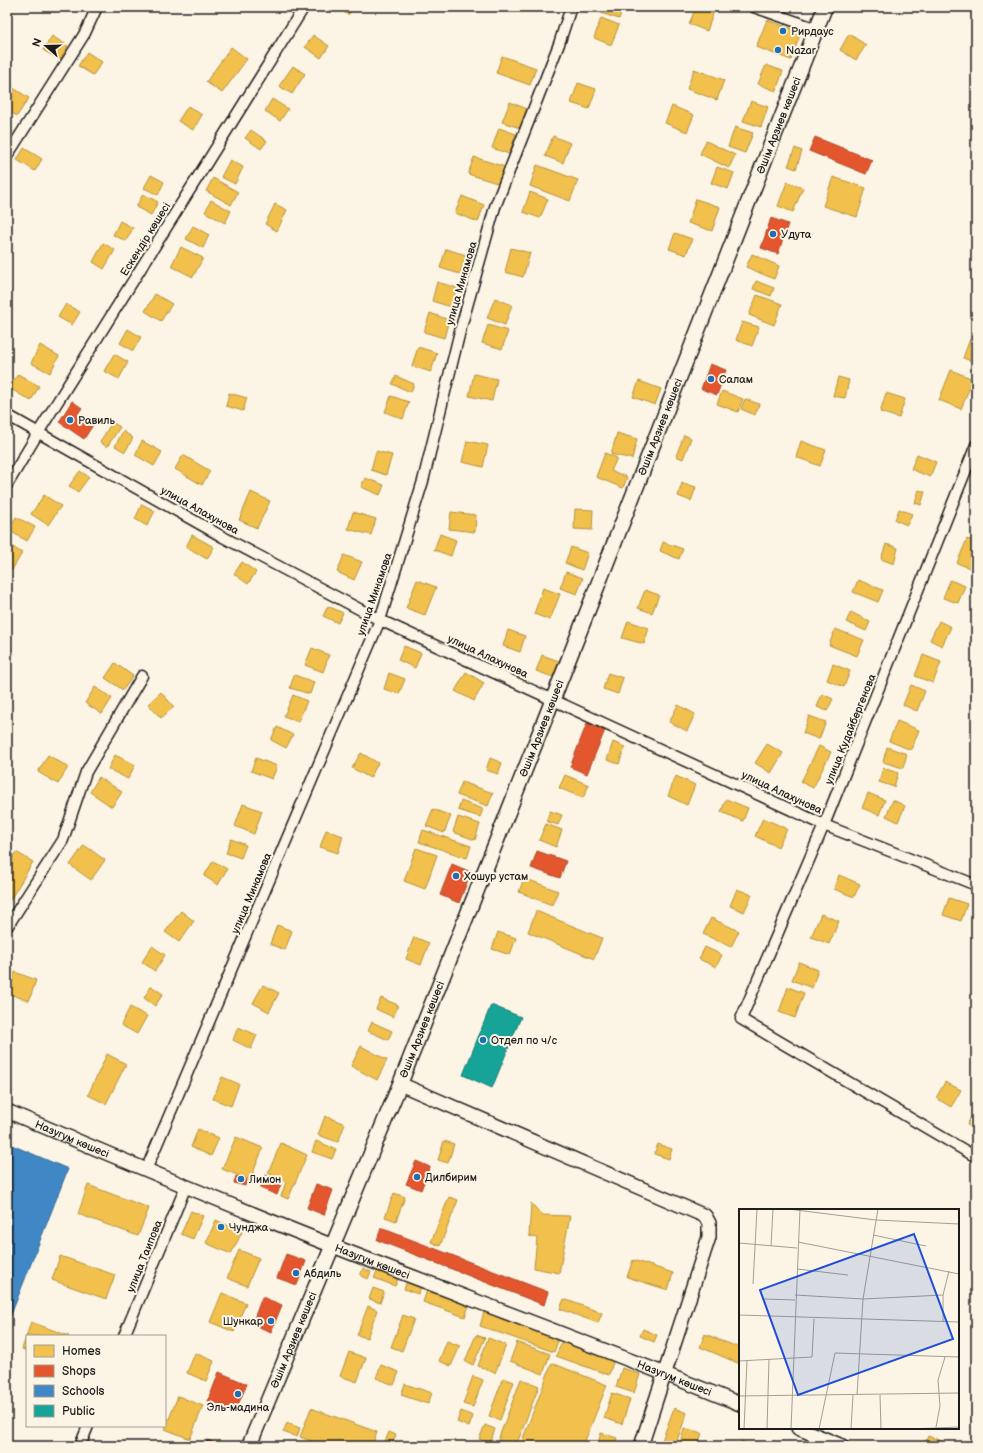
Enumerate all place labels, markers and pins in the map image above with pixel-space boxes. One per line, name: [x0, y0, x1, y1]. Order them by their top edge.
place label: Рирдаус: [791, 25, 834, 38]
marker: Рирдаус: [778, 26, 788, 36]
place label: Nazar: [786, 44, 817, 57]
marker: Nazar: [773, 45, 783, 55]
place label: Удута: [781, 228, 812, 241]
marker: Удута: [768, 229, 778, 239]
place label: Салам: [719, 373, 753, 386]
marker: Салам: [706, 374, 716, 384]
place label: Равиль: [78, 414, 116, 427]
marker: Равиль: [65, 415, 75, 425]
place label: Хошур устам: [464, 870, 528, 883]
marker: Хошур устам: [451, 871, 461, 881]
place label: Отдел по ч/с: [491, 1034, 558, 1047]
marker: Отдел по ч/с: [478, 1035, 488, 1045]
place label: Дилбирим: [425, 1171, 477, 1184]
marker: Дилбирим: [412, 1172, 422, 1182]
place label: Лимон: [248, 1173, 281, 1186]
marker: Лимон: [236, 1174, 246, 1184]
place label: Чунджа: [229, 1221, 269, 1234]
marker: Чунджа: [216, 1222, 226, 1232]
place label: Абдиль: [303, 1267, 342, 1280]
marker: Абдиль: [291, 1268, 301, 1278]
place label: Шункар: [223, 1315, 264, 1328]
marker: Шункар: [266, 1316, 276, 1326]
marker: Эль-мадина: [233, 1389, 243, 1399]
place label: Эль-мадина: [207, 1401, 270, 1414]

